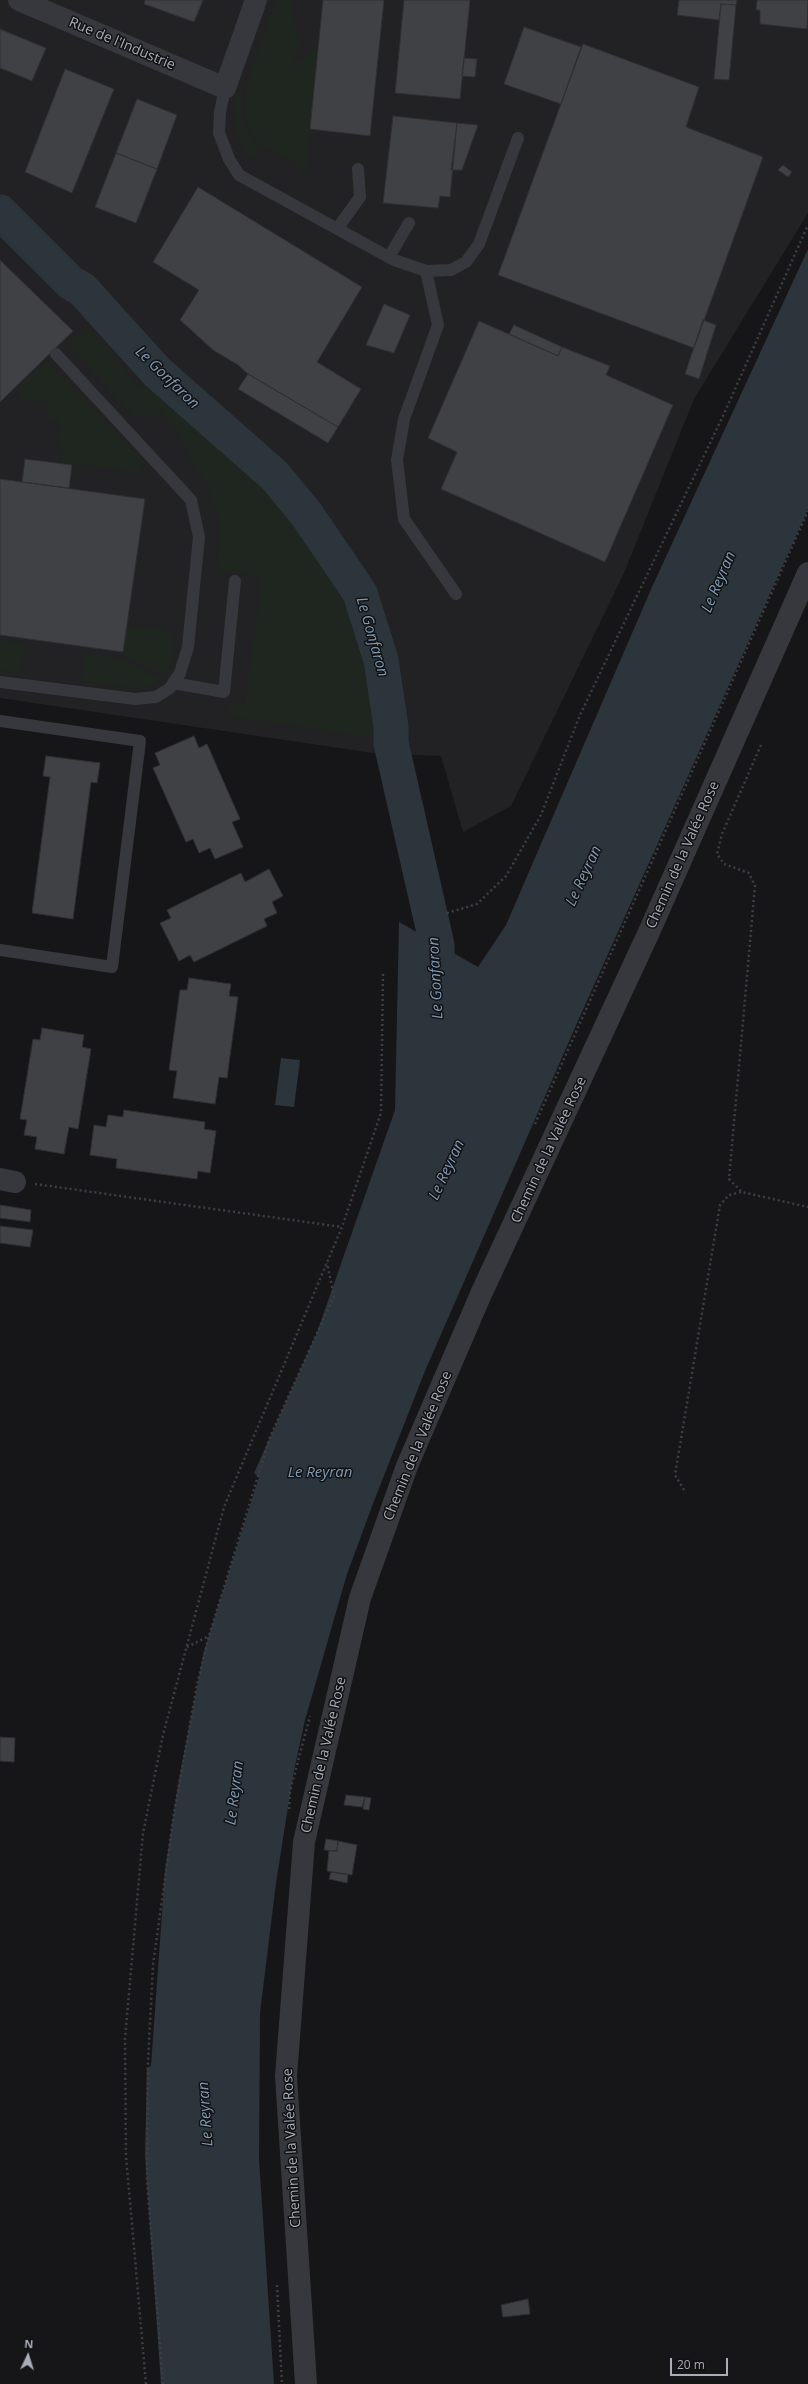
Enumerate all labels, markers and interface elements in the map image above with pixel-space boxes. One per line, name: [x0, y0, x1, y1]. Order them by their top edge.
street label: Rue de l'Industrie: [66, 14, 178, 74]
water label: Le Gonfaron: [131, 343, 203, 413]
water label: Le Reyran: [698, 549, 740, 615]
water label: Le Gonfaron: [352, 595, 392, 679]
street label: Chemin de la Valée Rose: [643, 779, 723, 931]
water label: Le Reyran: [562, 843, 606, 909]
water label: Le Gonfaron: [425, 937, 447, 1019]
street label: Chemin de la Valée Rose: [508, 1074, 590, 1226]
water label: Le Reyran: [425, 1137, 469, 1203]
street label: Chemin de la Valée Rose: [380, 1369, 456, 1523]
water label: Le Reyran: [288, 1464, 352, 1482]
street label: Chemin de la Valée Rose: [298, 1675, 350, 1835]
water label: Le Reyran: [222, 1760, 248, 1826]
street label: Chemin de la Valée Rose: [279, 2068, 305, 2228]
water label: Le Reyran: [195, 2081, 217, 2147]
north arrow: [8, 2336, 48, 2376]
text: N: [24, 2336, 34, 2351]
scale bar: [672, 2350, 730, 2376]
text: 20 m: [677, 2356, 705, 2373]

